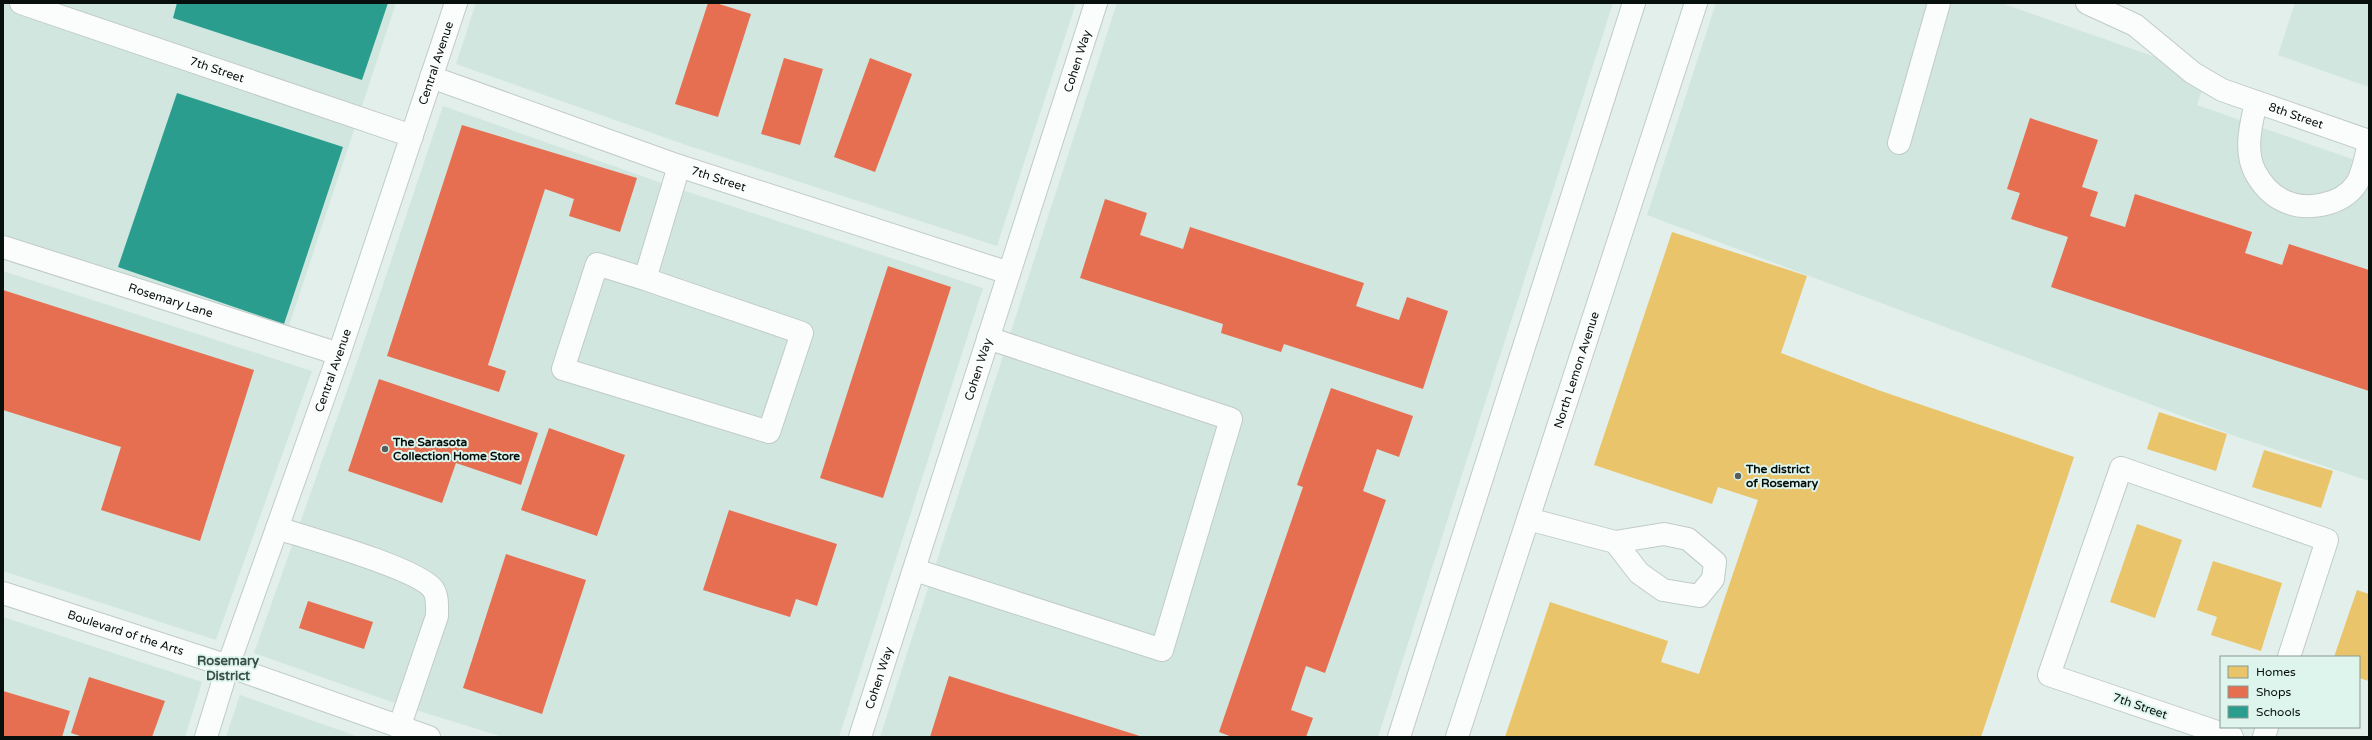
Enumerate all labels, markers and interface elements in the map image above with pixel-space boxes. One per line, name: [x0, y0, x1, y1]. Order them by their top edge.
street label: Central Avenue: [416, 19, 456, 107]
street label: Cohen Way: [1061, 28, 1094, 94]
street label: 7th Street: [188, 54, 247, 86]
street label: 8th Street: [2267, 100, 2326, 132]
street label: 7th Street: [689, 163, 748, 194]
street label: Rosemary Lane: [127, 280, 215, 321]
street label: North Lemon Avenue: [1551, 310, 1602, 430]
street label: Central Avenue: [312, 327, 354, 414]
street label: Cohen Way: [962, 336, 995, 402]
place label: The Sarasota Collection Home Store: [392, 435, 520, 463]
marker: The Sarasota Collection Home Store: [380, 444, 390, 454]
place label: The district of Rosemary: [1745, 462, 1819, 491]
marker: The district of Rosemary: [1733, 471, 1743, 481]
street label: Boulevard of the Arts: [66, 607, 186, 658]
street label: Cohen Way: [862, 644, 896, 711]
district label: Rosemary District: [197, 653, 259, 684]
legend: [2220, 656, 2360, 728]
text: Homes: [2256, 665, 2296, 679]
text: Shops: [2256, 685, 2291, 699]
street label: 7th Street: [2111, 690, 2170, 722]
text: Schools: [2256, 705, 2301, 719]

